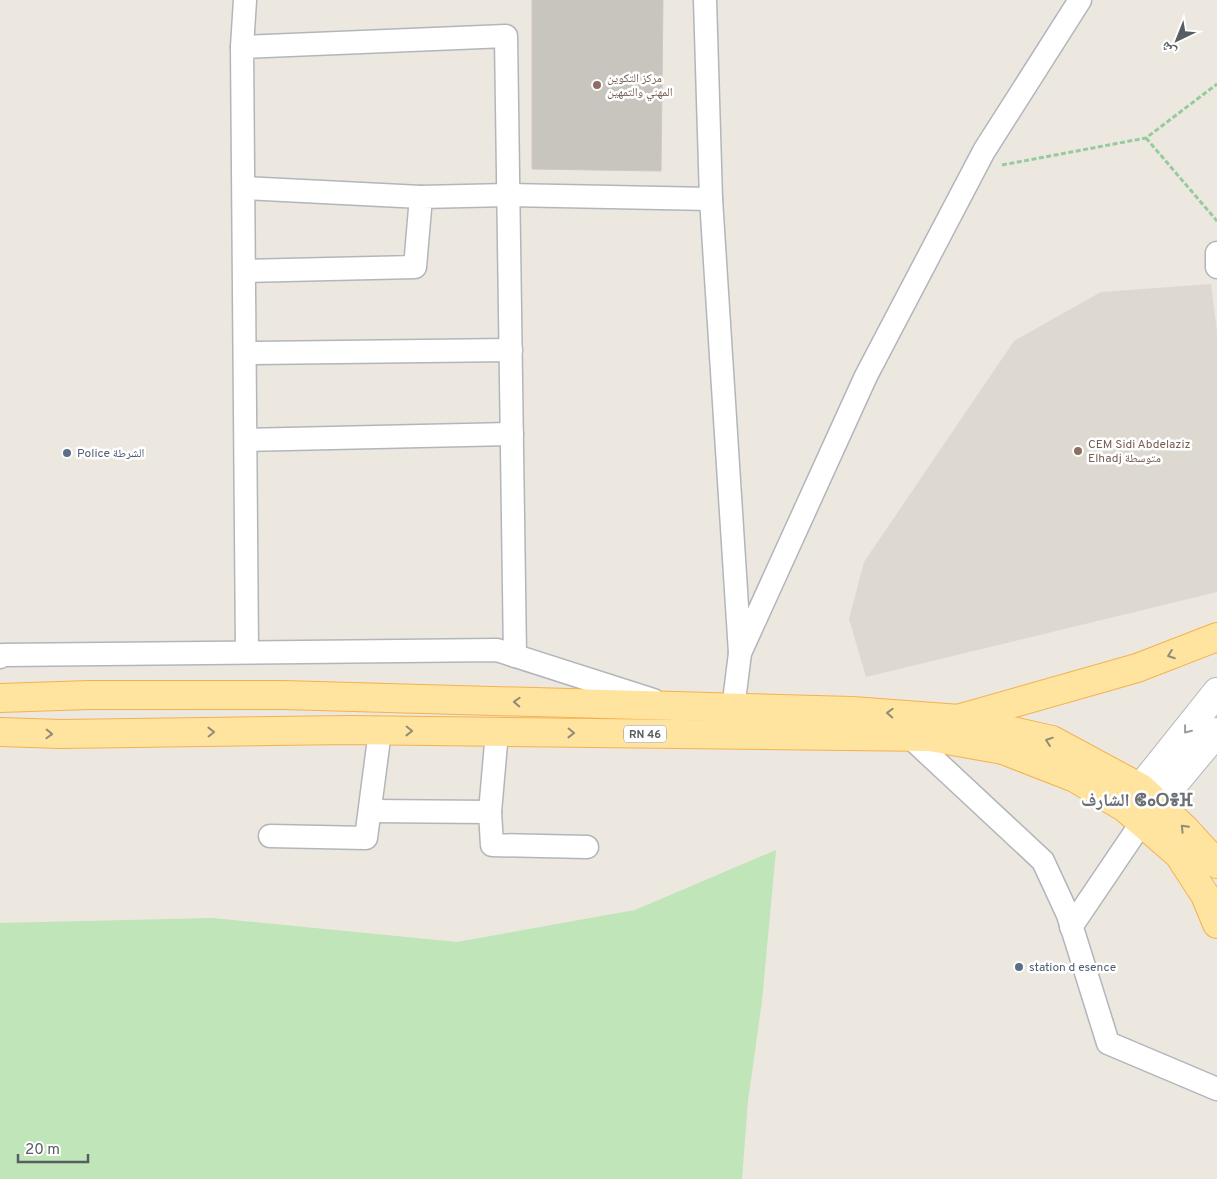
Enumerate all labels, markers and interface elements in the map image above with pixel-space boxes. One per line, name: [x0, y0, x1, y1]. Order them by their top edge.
north arrow: [1152, 15, 1202, 65]
text: ش: [1158, 37, 1180, 60]
place label: مركز التكوين المهني والتمهين: [607, 71, 673, 102]
marker: مركز التكوين المهني والتمهين: [591, 79, 603, 91]
place label: CEM Sidi Abdelaziz Elhadj متوسطة: [1088, 437, 1191, 467]
marker: CEM Sidi Abdelaziz Elhadj متوسطة: [1072, 445, 1084, 457]
place label: Police الشرطة: [77, 446, 145, 462]
marker: Police الشرطة: [61, 447, 73, 459]
one-way arrow: [1168, 649, 1176, 659]
one-way arrow: [513, 696, 521, 707]
one-way arrow: [885, 708, 893, 719]
one-way arrow: [1184, 724, 1192, 733]
one-way arrow: [405, 726, 413, 736]
road number: RN 46: [624, 726, 666, 742]
one-way arrow: [208, 727, 215, 737]
one-way arrow: [568, 728, 575, 738]
one-way arrow: [45, 729, 53, 739]
one-way arrow: [1045, 736, 1054, 746]
district label: الشارف ⵞⴰⵔⴻⴼ: [1081, 790, 1193, 813]
one-way arrow: [1181, 825, 1190, 834]
place label: station d esence: [1029, 960, 1116, 976]
marker: station d esence: [1013, 961, 1025, 973]
scale bar: [18, 1132, 88, 1164]
text: 20 m: [25, 1141, 60, 1160]

